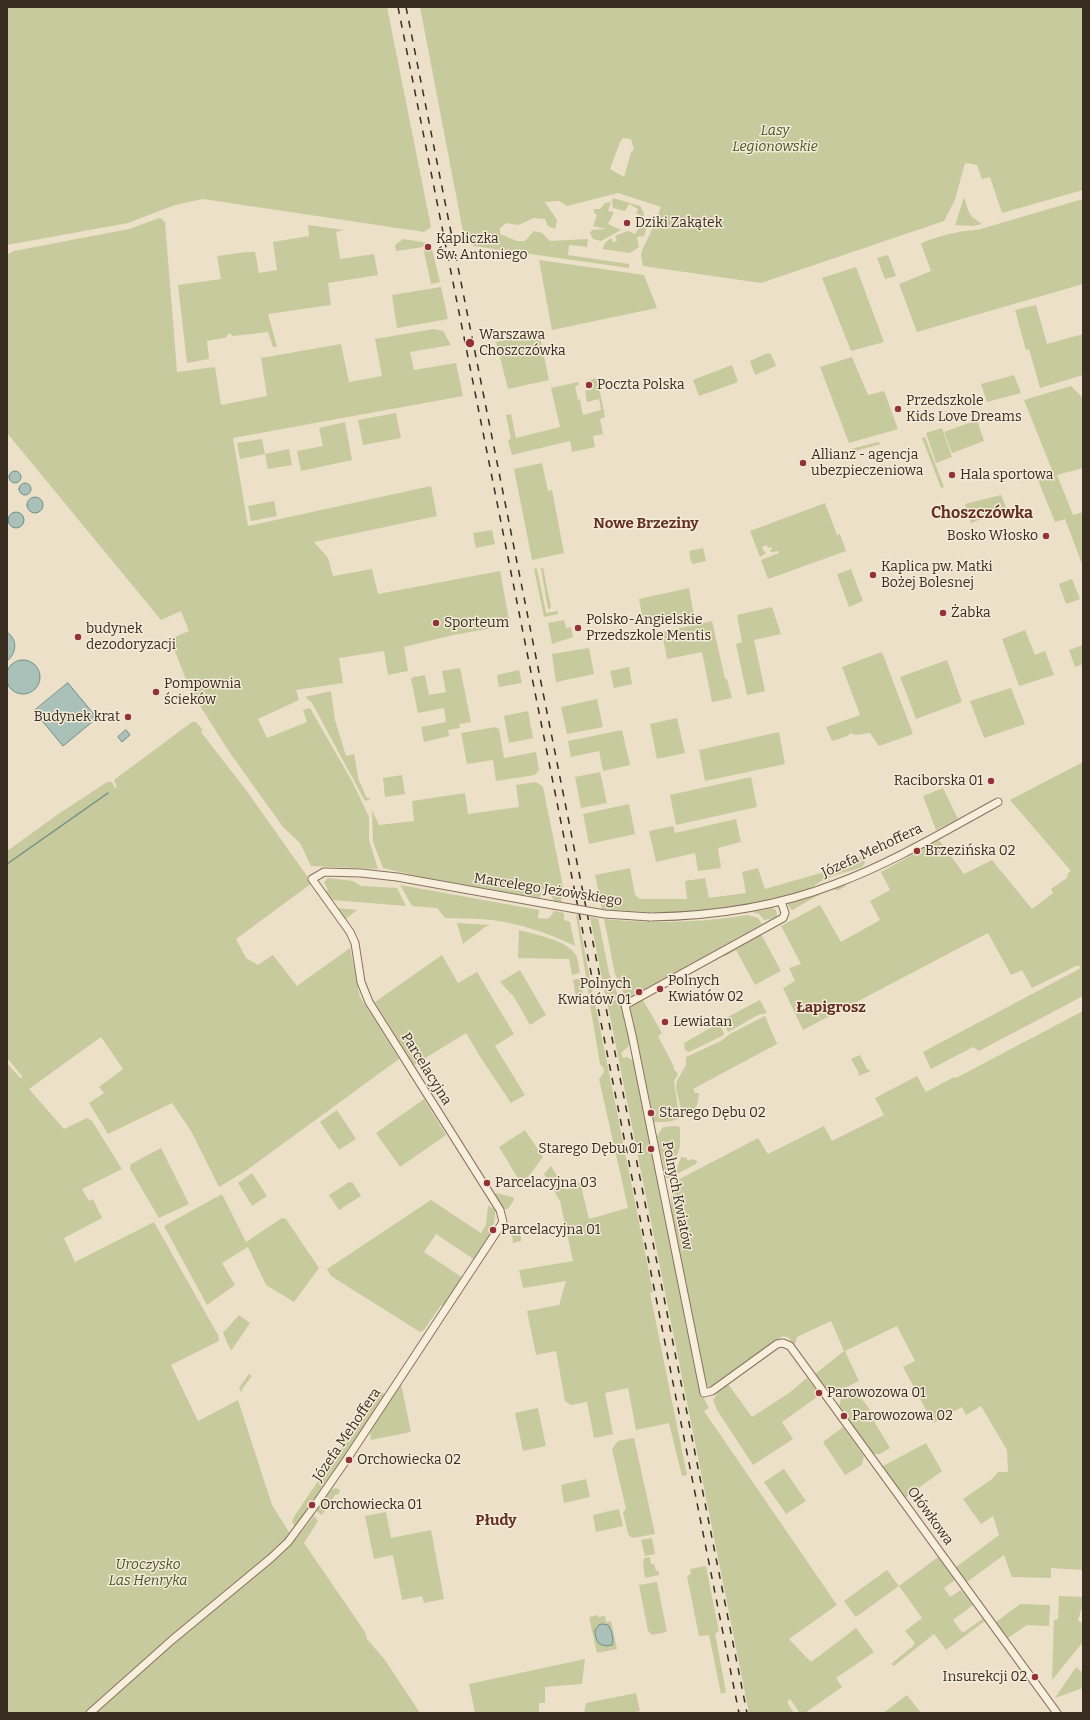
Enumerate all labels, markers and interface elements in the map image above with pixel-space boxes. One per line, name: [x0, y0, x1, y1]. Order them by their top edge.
park label: Lasy Legionowskie: [732, 123, 818, 156]
place label: Dziki Zakątek: [635, 215, 723, 231]
marker: Dziki Zakątek: [622, 218, 632, 228]
place label: Kapliczka Św. Antoniego: [436, 231, 528, 264]
marker: Kapliczka Św. Antoniego: [423, 242, 433, 252]
place label: Warszawa Choszczówka: [479, 327, 566, 360]
marker: Warszawa Choszczówka: [464, 337, 476, 349]
place label: Poczta Polska: [597, 377, 685, 393]
marker: Poczta Polska: [584, 380, 594, 390]
place label: Przedszkole Kids Love Dreams: [906, 393, 1022, 426]
marker: Przedszkole Kids Love Dreams: [893, 404, 903, 414]
place label: Allianz - agencja ubezpieczeniowa: [811, 447, 923, 480]
marker: Allianz - agencja ubezpieczeniowa: [798, 458, 808, 468]
place label: Hala sportowa: [960, 467, 1053, 483]
marker: Hala sportowa: [947, 470, 957, 480]
district label: Choszczówka: [931, 504, 1033, 524]
district label: Nowe Brzeziny: [593, 515, 699, 533]
place label: Bosko Włosko: [947, 528, 1038, 544]
marker: Bosko Włosko: [1041, 531, 1051, 541]
place label: Kaplica pw. Matki Bożej Bolesnej: [881, 559, 993, 592]
marker: Kaplica pw. Matki Bożej Bolesnej: [868, 570, 878, 580]
place label: Żabka: [951, 605, 991, 621]
marker: Żabka: [938, 608, 948, 618]
place label: Polsko-Angielskie Przedszkole Mentis: [586, 612, 711, 644]
place label: Sporteum: [444, 615, 509, 631]
marker: Sporteum: [431, 618, 441, 628]
place label: budynek dezodoryzacji: [86, 621, 176, 654]
marker: Polsko-Angielskie Przedszkole Mentis: [573, 623, 583, 633]
marker: budynek dezodoryzacji: [73, 632, 83, 642]
place label: Pompownia ścieków: [164, 676, 241, 708]
marker: Pompownia ścieków: [151, 687, 161, 697]
place label: Budynek krat: [34, 709, 120, 725]
marker: Budynek krat: [123, 712, 133, 722]
place label: Raciborska 01: [894, 773, 983, 789]
marker: Raciborska 01: [986, 776, 996, 786]
street label: Józefa Mehoffera: [819, 820, 925, 882]
place label: Brzezińska 02: [925, 843, 1015, 859]
marker: Brzezińska 02: [912, 846, 922, 856]
street label: Marcelego Jeżowskiego: [473, 870, 623, 910]
place label: Polnych Kwiatów 02: [668, 973, 743, 1006]
place label: Polnych Kwiatów 01: [557, 976, 631, 1008]
marker: Polnych Kwiatów 02: [655, 984, 665, 994]
marker: Polnych Kwiatów 01: [634, 987, 644, 997]
district label: Łapigrosz: [796, 999, 866, 1017]
place label: Lewiatan: [673, 1014, 732, 1030]
marker: Lewiatan: [660, 1017, 670, 1027]
street label: Parcelacyjna: [397, 1030, 455, 1108]
place label: Starego Dębu 02: [659, 1105, 766, 1121]
marker: Starego Dębu 02: [646, 1108, 656, 1118]
street label: Polnych Kwiatów: [658, 1140, 696, 1252]
place label: Starego Dębu 01: [538, 1141, 643, 1157]
marker: Starego Dębu 01: [646, 1144, 656, 1154]
place label: Parcelacyjna 03: [495, 1175, 597, 1191]
marker: Parcelacyjna 03: [482, 1178, 492, 1188]
place label: Parcelacyjna 01: [501, 1222, 601, 1238]
marker: Parcelacyjna 01: [488, 1225, 498, 1235]
street label: Józefa Mehoffera: [309, 1385, 385, 1485]
place label: Parowozowa 01: [827, 1385, 926, 1401]
marker: Parowozowa 01: [814, 1388, 824, 1398]
place label: Parowozowa 02: [852, 1408, 953, 1424]
marker: Parowozowa 02: [839, 1411, 849, 1421]
place label: Orchowiecka 02: [357, 1452, 461, 1468]
marker: Orchowiecka 02: [344, 1455, 354, 1465]
street label: Ołówkowa: [903, 1484, 957, 1548]
place label: Orchowiecka 01: [320, 1497, 422, 1513]
marker: Orchowiecka 01: [307, 1500, 317, 1510]
district label: Płudy: [475, 1512, 517, 1530]
park label: Uroczysko Las Henryka: [108, 1557, 188, 1590]
place label: Insurekcji 02: [943, 1669, 1027, 1685]
marker: Insurekcji 02: [1030, 1672, 1040, 1682]

